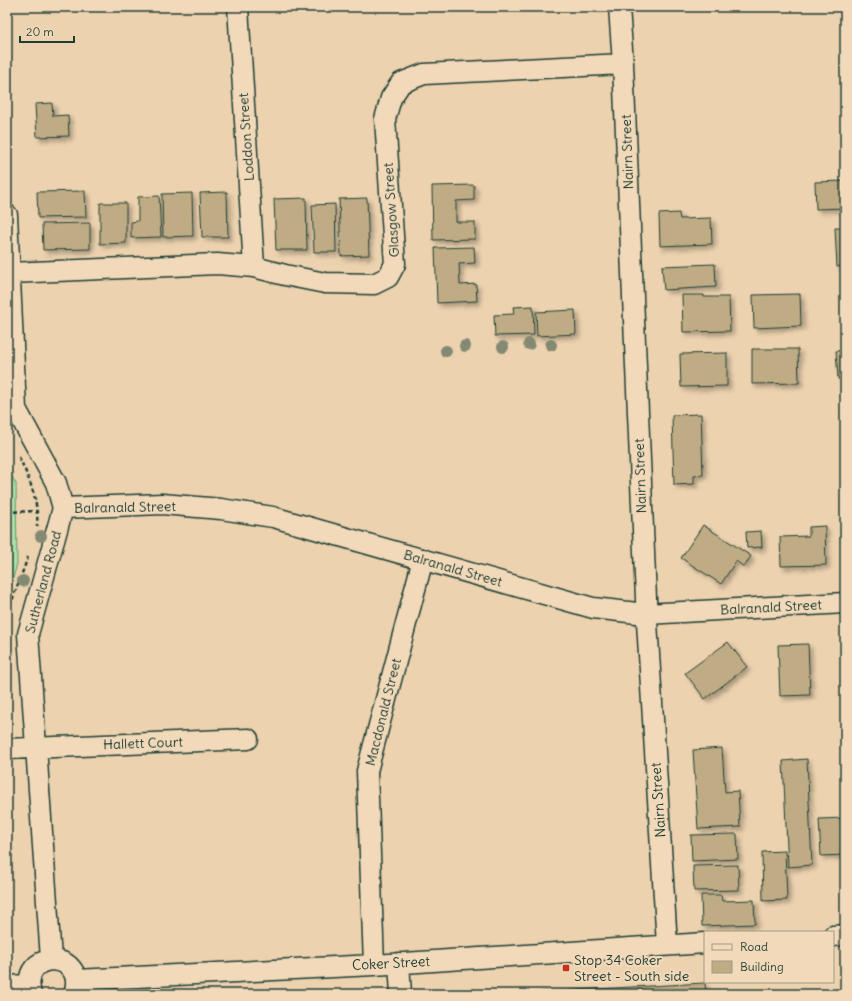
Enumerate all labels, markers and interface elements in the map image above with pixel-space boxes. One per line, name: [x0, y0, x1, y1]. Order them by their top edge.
scale bar: [20, 18, 74, 44]
text: 20 m: [26, 24, 54, 39]
street label: Loddon Street: [234, 92, 258, 182]
street label: Nairn Street: [617, 114, 637, 190]
street label: Glasgow Street: [379, 162, 403, 258]
street label: Nairn Street: [630, 438, 650, 514]
street label: Balranald Street: [74, 497, 176, 517]
street label: Sutherland Road: [21, 529, 65, 635]
street label: Balranald Street: [401, 545, 505, 591]
street label: Balranald Street: [720, 595, 823, 619]
street label: Macdonald Street: [361, 656, 405, 768]
street label: Hallett Court: [103, 733, 184, 753]
street label: Nairn Street: [646, 762, 670, 838]
legend: [704, 931, 834, 983]
text: Road: [740, 939, 768, 954]
place label: Stop 34 Coker Street - South side: [574, 951, 689, 985]
street label: Coker Street: [352, 952, 431, 974]
text: Building: [740, 959, 784, 974]
marker: Stop 34 Coker Street - South side: [561, 963, 571, 973]

